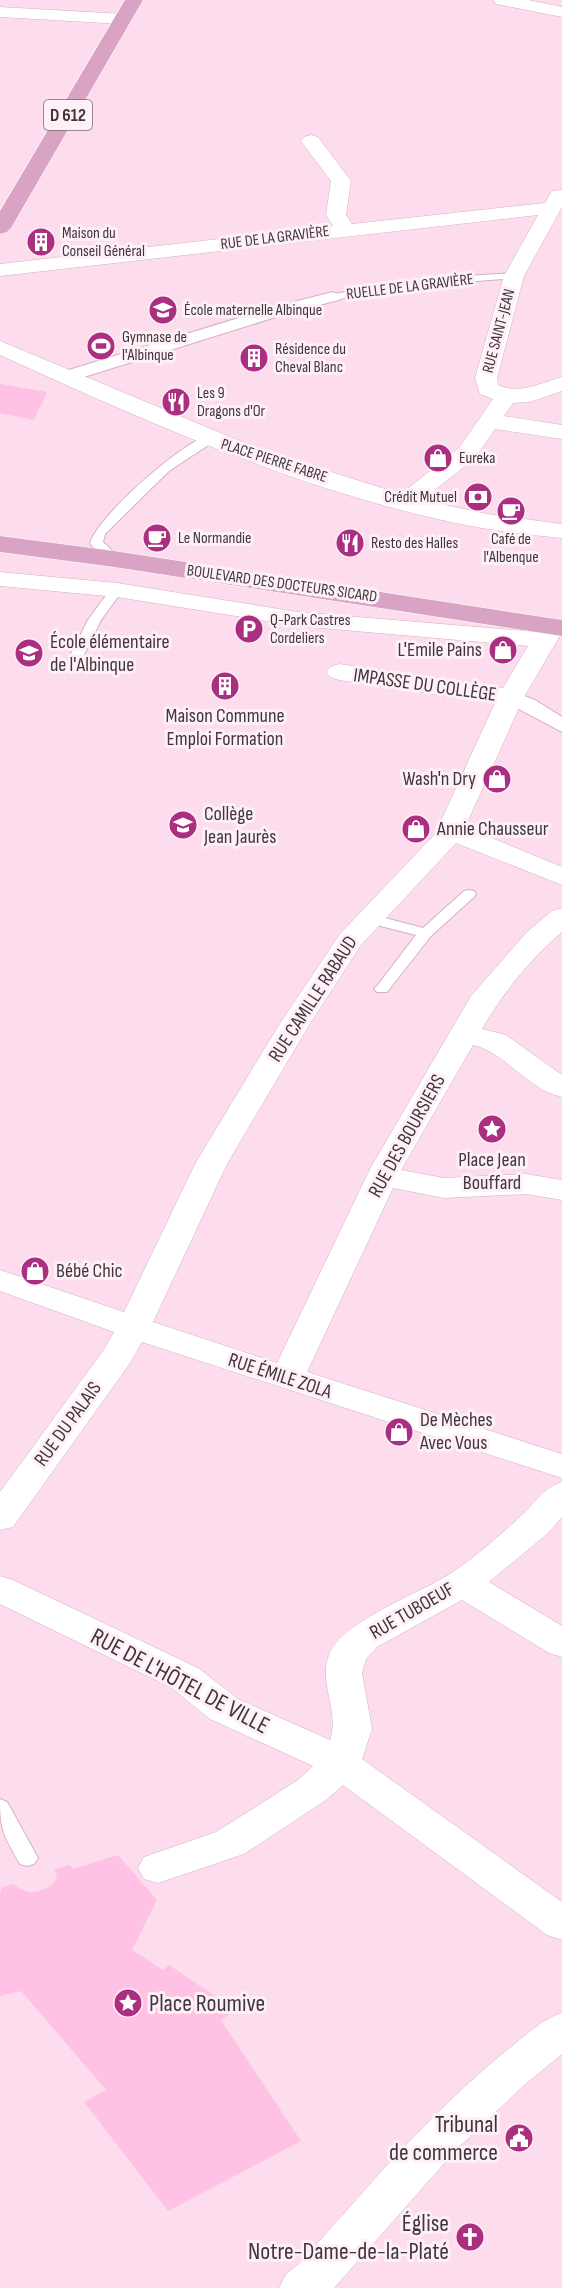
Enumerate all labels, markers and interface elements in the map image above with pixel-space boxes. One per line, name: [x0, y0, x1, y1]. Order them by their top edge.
road number: D 612: [44, 100, 92, 130]
street label: RUE DE LA GRAVIÈRE: [219, 222, 331, 254]
place label: Maison du Conseil Général: [62, 224, 145, 261]
building icon: Maison du Conseil Général: [25, 226, 57, 258]
street label: RUELLE DE LA GRAVIÈRE: [345, 270, 475, 304]
street label: RUE SAINT-JEAN: [479, 287, 519, 375]
school or university icon: École maternelle Albinque: [147, 294, 179, 326]
place label: École maternelle Albinque: [184, 301, 322, 320]
place label: Gymnase de l'Albinque: [122, 328, 187, 365]
sports icon: Gymnase de l'Albinque: [85, 330, 117, 362]
place label: Résidence du Cheval Blanc: [275, 340, 346, 377]
building icon: Résidence du Cheval Blanc: [238, 342, 270, 374]
place label: Les 9 Dragons d'Or: [197, 384, 266, 421]
restaurant icon: Les 9 Dragons d'Or: [160, 386, 192, 418]
street label: PLACE PIERRE FABRE: [218, 435, 330, 487]
shop icon: Eureka: [422, 442, 454, 474]
place label: Eureka: [459, 449, 495, 468]
bank icon: Crédit Mutuel: [462, 481, 494, 513]
place label: Crédit Mutuel: [384, 488, 457, 507]
cafe icon: Café de l'Albenque: [495, 495, 527, 527]
cafe icon: Le Normandie: [141, 522, 173, 554]
restaurant icon: Resto des Halles: [334, 527, 366, 559]
place label: Le Normandie: [178, 529, 251, 548]
place label: Café de l'Albenque: [483, 530, 539, 567]
place label: Resto des Halles: [371, 534, 458, 553]
street label: BOULEVARD DES DOCTEURS SICARD: [186, 561, 378, 607]
place label: Q-Park Castres Cordeliers: [270, 611, 351, 648]
parking icon: Q-Park Castres Cordeliers: [233, 613, 265, 645]
place label: École élémentaire de l'Albinque: [50, 630, 170, 677]
shop icon: L'Emile Pains: [487, 634, 519, 666]
school or university icon: École élémentaire de l'Albinque: [13, 637, 45, 669]
place label: L'Emile Pains: [398, 638, 482, 662]
street label: IMPASSE DU COLLÈGE: [352, 663, 498, 707]
building icon: Maison Commune Emploi Formation: [209, 670, 241, 702]
place label: Maison Commune Emploi Formation: [166, 704, 284, 751]
shop icon: Wash'n Dry: [481, 763, 513, 795]
place label: Wash'n Dry: [402, 767, 476, 791]
place label: Collège Jean Jaurès: [203, 802, 276, 849]
school or university icon: Collège Jean Jaurès: [167, 809, 199, 841]
shop icon: Annie Chausseur: [400, 813, 432, 845]
place label: Annie Chausseur: [436, 817, 549, 841]
street label: RUE CAMILLE RABAUD: [263, 931, 363, 1067]
street label: RUE DES BOURSIERS: [363, 1070, 451, 1202]
place icon: Place Jean Bouffard: [476, 1113, 508, 1145]
place label: Place Jean Bouffard: [458, 1148, 526, 1195]
shop icon: Bébé Chic: [19, 1255, 51, 1287]
place label: Bébé Chic: [56, 1259, 122, 1283]
street label: RUE ÉMILE ZOLA: [225, 1348, 335, 1404]
street label: RUE DU PALAIS: [29, 1377, 107, 1471]
place label: De Mèches Avec Vous: [419, 1408, 493, 1455]
shop icon: De Mèches Avec Vous: [383, 1416, 415, 1448]
street label: RUE TUBOEUF: [366, 1577, 458, 1645]
street label: RUE DE L'HÔTEL DE VILLE: [86, 1622, 274, 1740]
place icon: Place Roumive: [112, 1987, 144, 2019]
place label: Place Roumive: [149, 1989, 265, 2018]
place label: Tribunal de commerce: [389, 2110, 498, 2167]
public building icon: Tribunal de commerce: [503, 2122, 535, 2154]
place label: Église Notre-Dame-de-la-Platé: [248, 2209, 449, 2266]
church icon: Église Notre-Dame-de-la-Platé: [454, 2221, 486, 2253]

